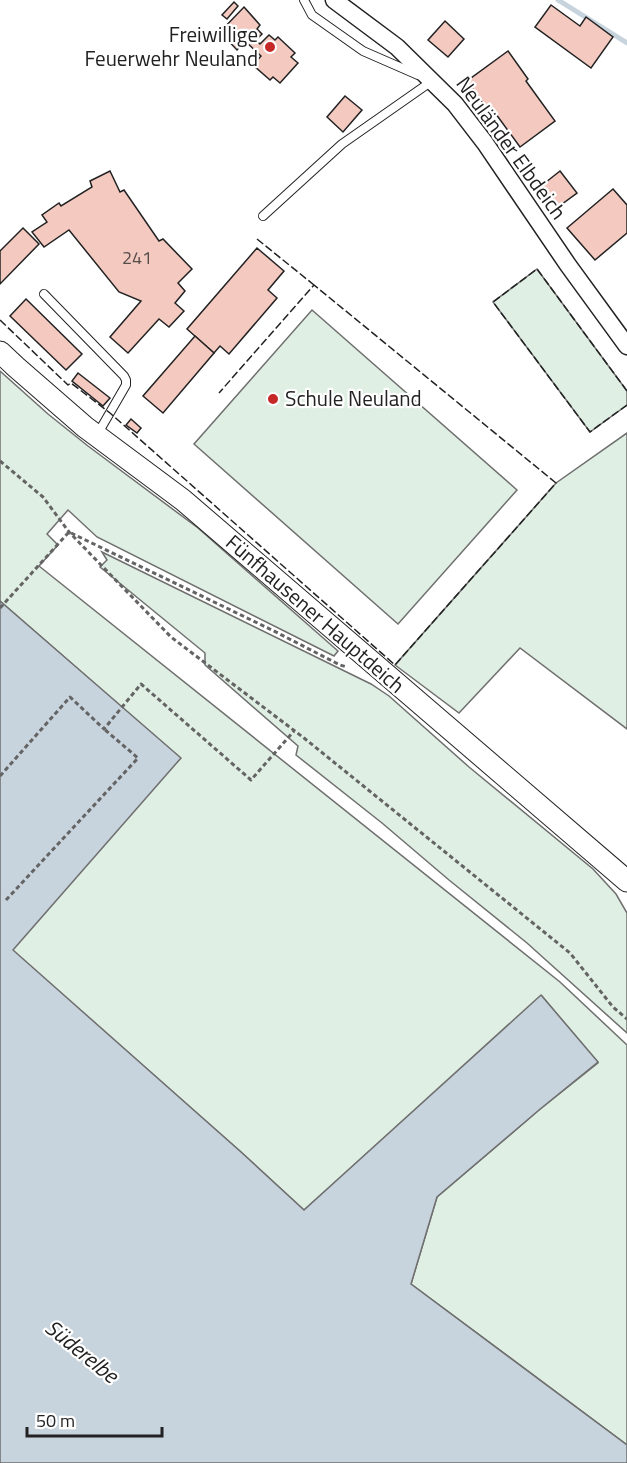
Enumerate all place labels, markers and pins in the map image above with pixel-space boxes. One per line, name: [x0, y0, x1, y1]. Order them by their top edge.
place label: Freiwillige Feuerwehr Neuland: [84, 18, 258, 74]
marker: Freiwillige Feuerwehr Neuland: [263, 40, 277, 54]
place label: Schule Neuland: [285, 382, 422, 414]
marker: Schule Neuland: [266, 392, 280, 406]

